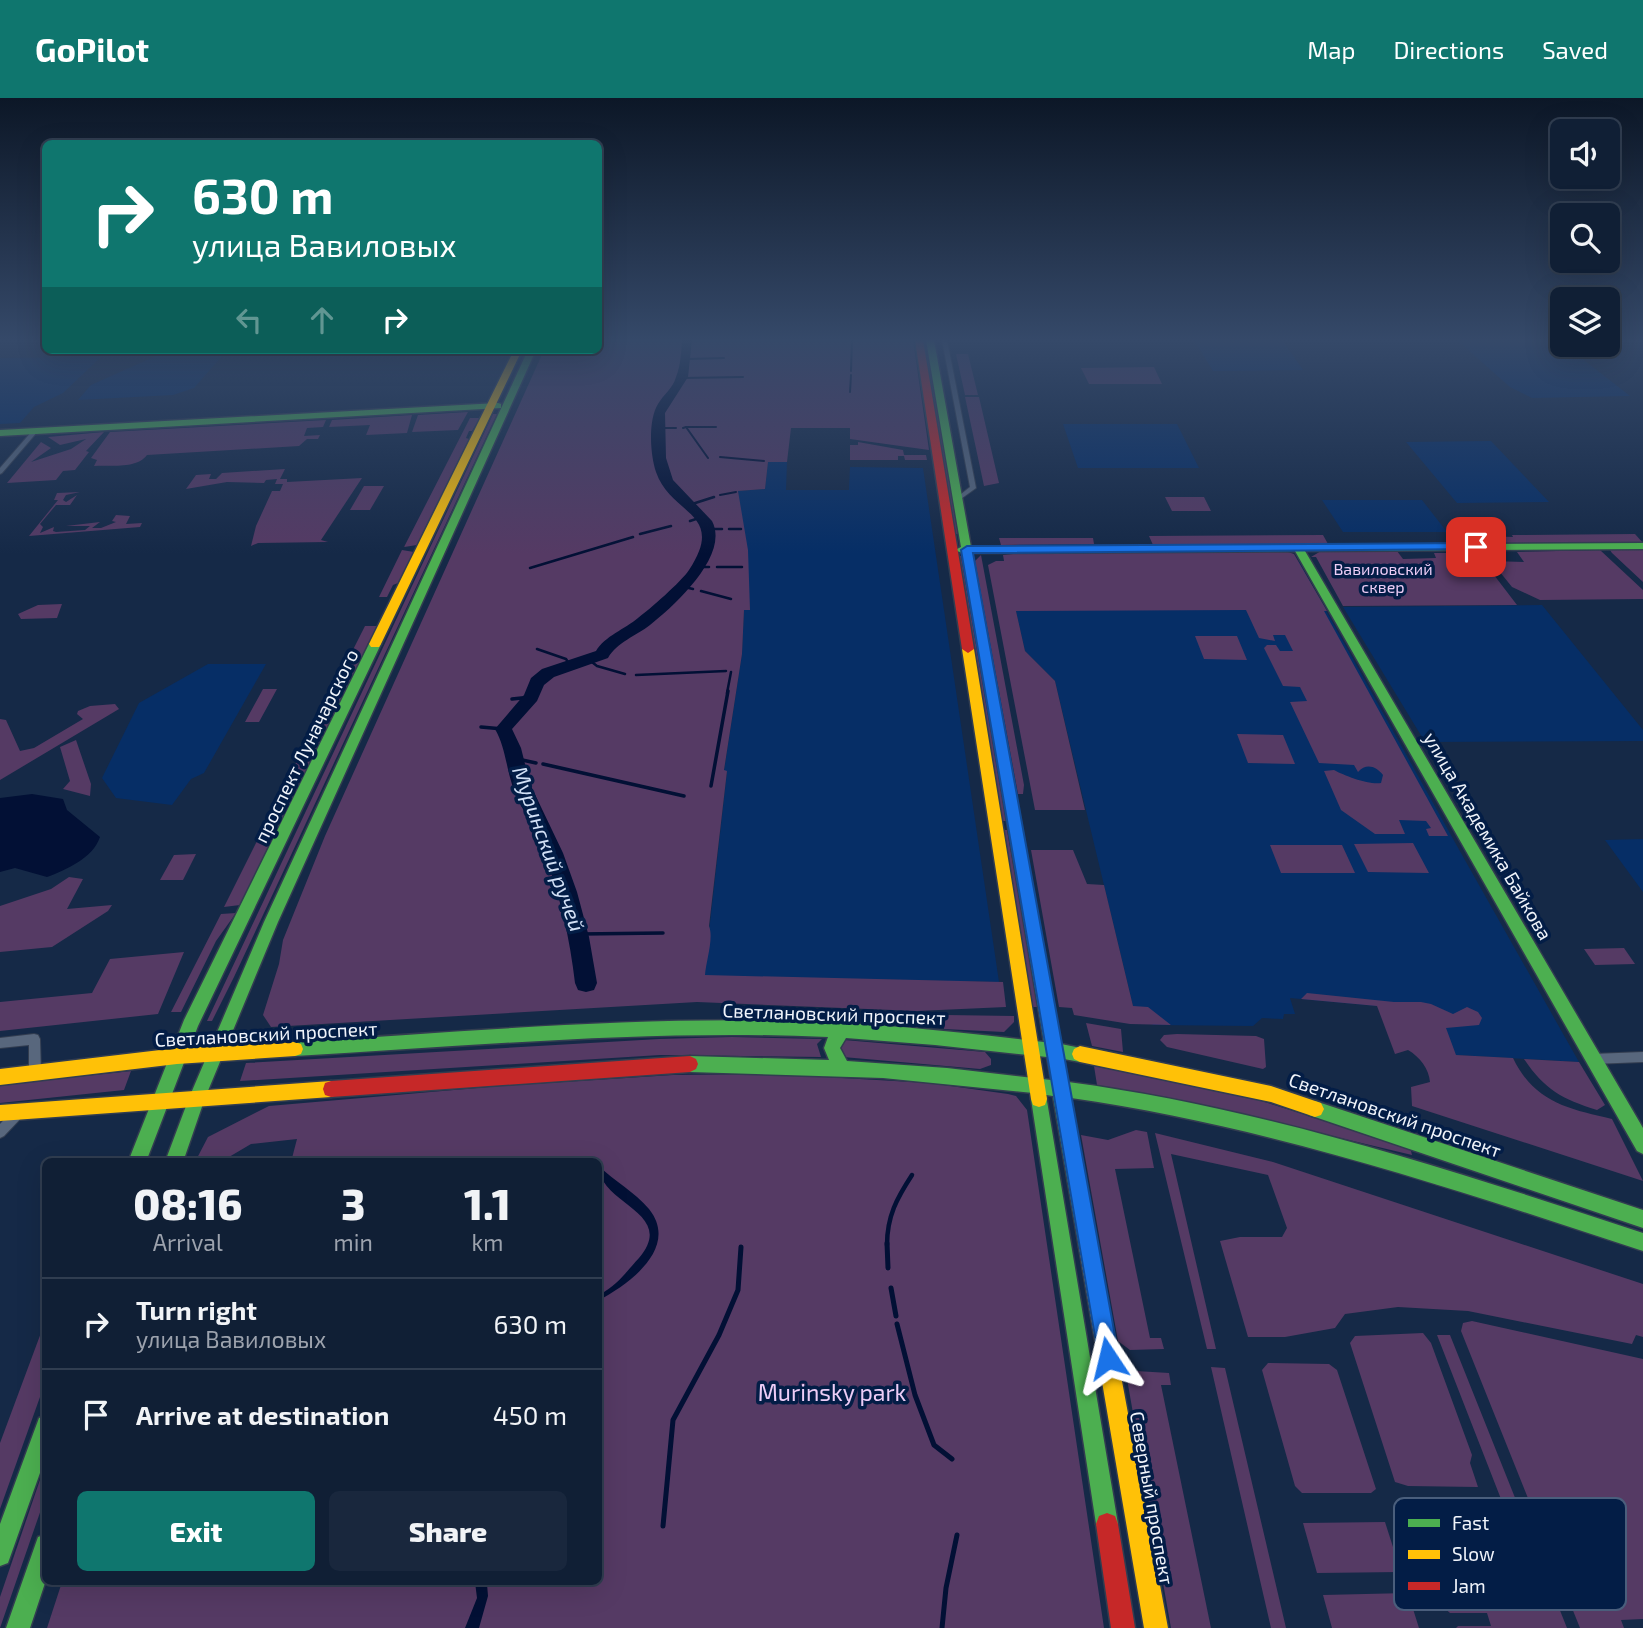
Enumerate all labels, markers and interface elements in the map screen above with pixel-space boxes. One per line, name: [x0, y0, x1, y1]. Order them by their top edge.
text: GoPilot: [35, 29, 149, 69]
text: Map: [1307, 35, 1355, 64]
text: Directions: [1393, 35, 1504, 64]
text: Saved: [1542, 35, 1608, 64]
map controls: [1550, 119, 1620, 357]
button: sound: [1550, 119, 1620, 189]
text: 630 m: [192, 165, 333, 224]
icon: right: [77, 168, 168, 259]
button: search: [1550, 203, 1620, 273]
text: улица Вавиловых: [192, 225, 457, 263]
button: layers: [1550, 287, 1620, 357]
icon: left: [230, 301, 268, 339]
icon: ahead: [303, 301, 341, 339]
icon: right: [376, 301, 414, 339]
pin: [1446, 517, 1506, 577]
icon: arrive: [1457, 528, 1495, 566]
park label: Вавиловский сквер: [1333, 559, 1433, 596]
street label: проспект Луначарского: [249, 645, 363, 847]
street label: улица Академика Байкова: [1419, 728, 1557, 944]
water label: Муринский ручей: [508, 762, 591, 935]
street label: Светлановский проспект: [722, 998, 946, 1029]
street label: Светлановский проспект: [154, 1016, 378, 1051]
street label: Светлановский проспект: [1286, 1067, 1504, 1162]
text: 08:16: [133, 1178, 242, 1228]
text: 3: [341, 1178, 365, 1228]
text: 1.1: [464, 1178, 511, 1228]
text: Arrival: [153, 1228, 223, 1256]
text: min: [334, 1228, 373, 1256]
text: km: [471, 1228, 503, 1256]
text: Turn right: [136, 1294, 257, 1325]
icon: right: [77, 1305, 115, 1343]
text: 630 m: [493, 1308, 567, 1339]
position arrow: [1071, 1321, 1145, 1395]
text: улица Вавиловых: [136, 1325, 326, 1353]
park label: Murinsky park: [758, 1378, 907, 1406]
icon: arrive: [77, 1396, 115, 1434]
text: Arrive at destination: [136, 1399, 389, 1430]
text: 450 m: [493, 1399, 567, 1430]
street label: Северный проспект: [1126, 1409, 1179, 1586]
button: Exit: [77, 1491, 315, 1571]
button: Share: [329, 1491, 567, 1571]
legend: [1394, 1498, 1626, 1610]
text: Fast: [1452, 1511, 1489, 1534]
text: Slow: [1452, 1542, 1495, 1565]
text: Jam: [1452, 1574, 1486, 1597]

